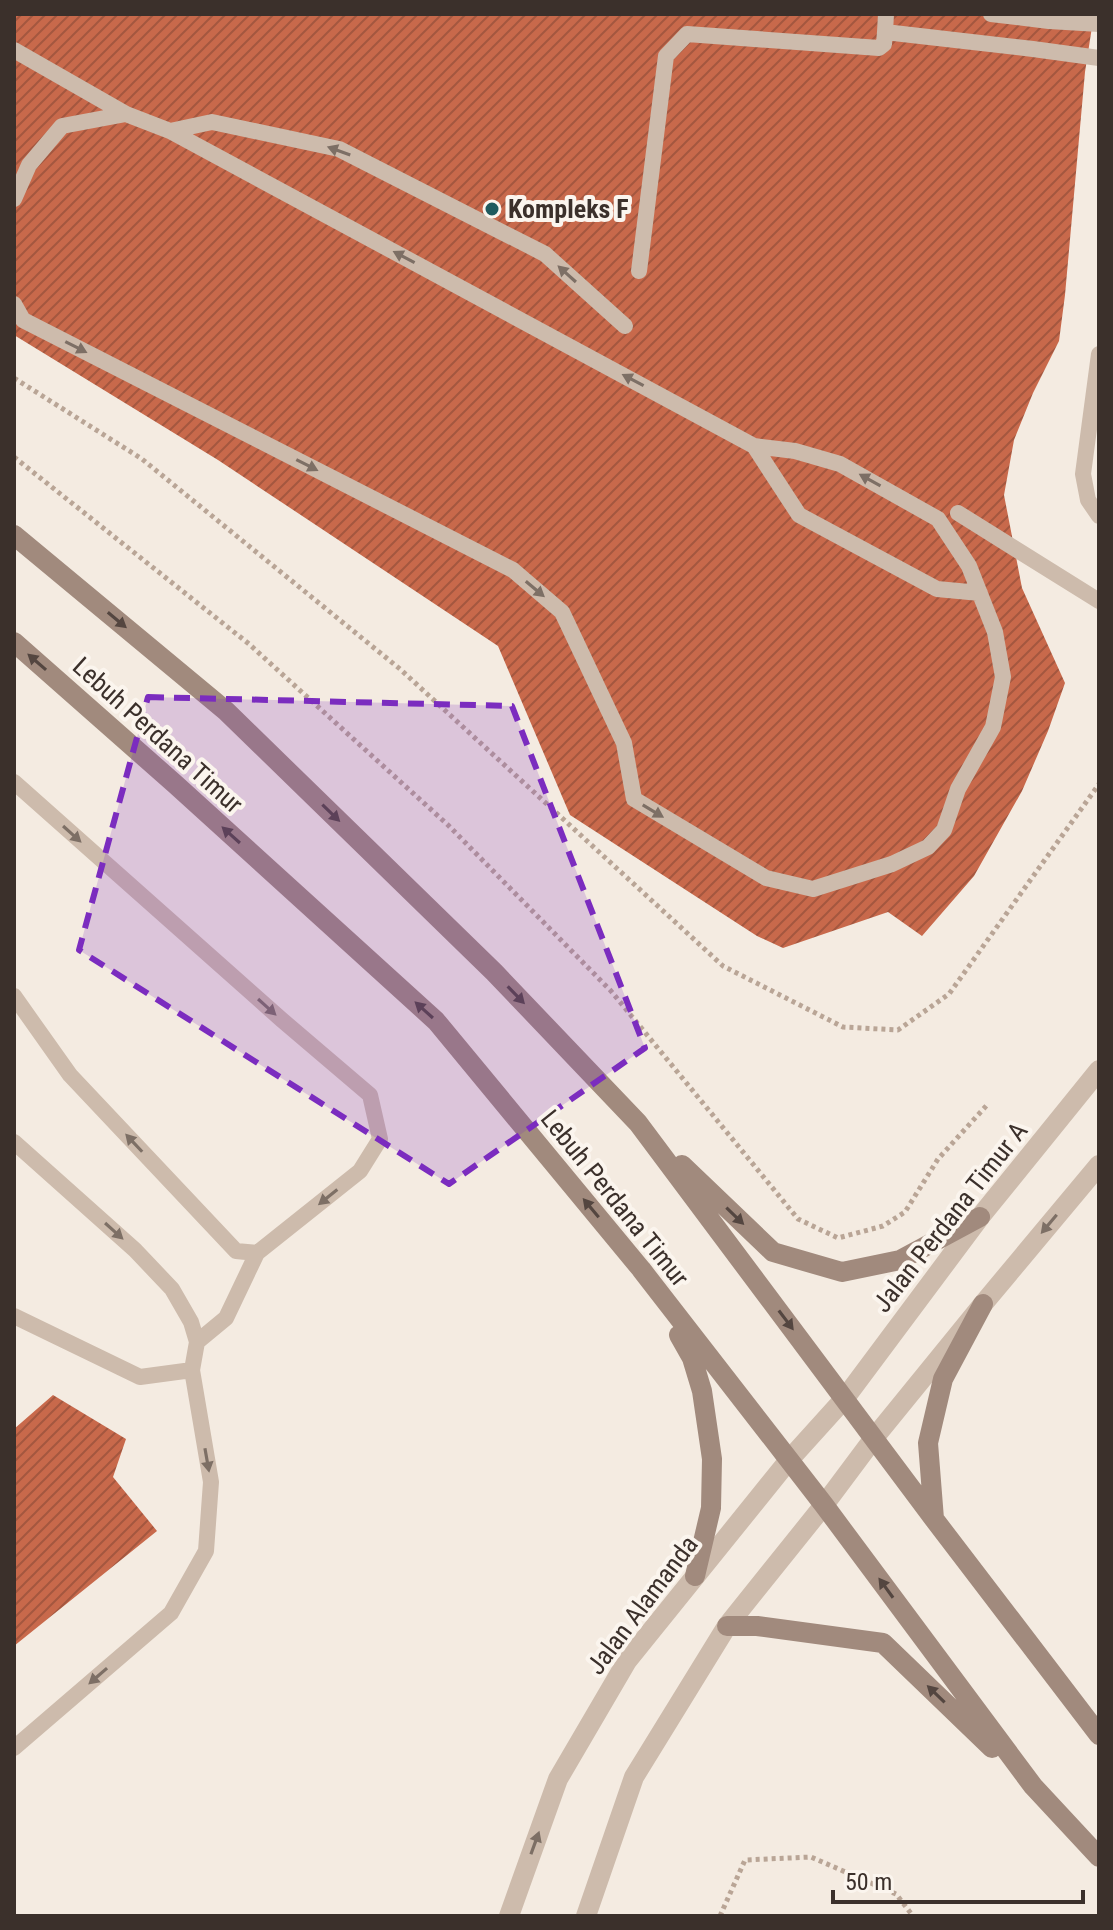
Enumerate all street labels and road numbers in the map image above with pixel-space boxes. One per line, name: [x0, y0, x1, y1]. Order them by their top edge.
street label: Lebuh Perdana Timur: [67, 651, 249, 819]
street label: Lebuh Perdana Timur: [535, 1104, 695, 1292]
street label: Jalan Perdana Timur A: [867, 1116, 1033, 1318]
street label: Jalan Alamanda: [580, 1530, 704, 1680]

